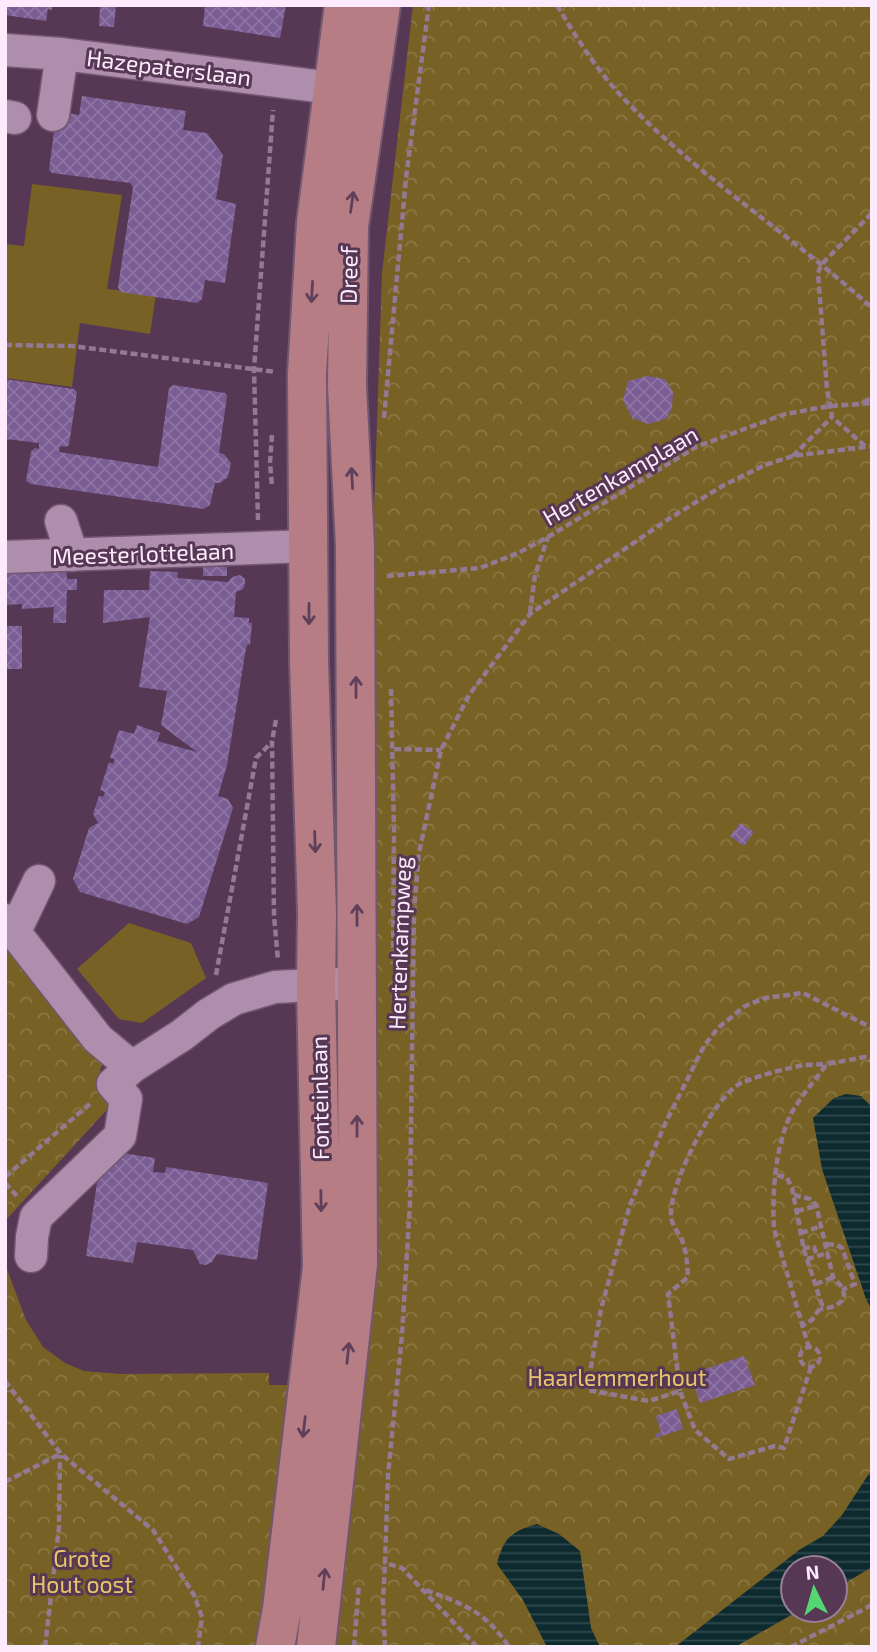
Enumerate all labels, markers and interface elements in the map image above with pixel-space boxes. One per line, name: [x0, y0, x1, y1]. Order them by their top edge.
street label: Hazepaterslaan: [85, 43, 253, 91]
one-way arrow: [346, 191, 359, 214]
street label: Dreef: [333, 245, 363, 304]
one-way arrow: [305, 280, 318, 303]
street label: Hertenkamplaan: [537, 419, 703, 531]
one-way arrow: [345, 467, 358, 490]
street label: Meesterlottelaan: [52, 536, 234, 570]
one-way arrow: [302, 602, 316, 625]
one-way arrow: [349, 676, 363, 699]
one-way arrow: [309, 830, 322, 853]
street label: Hertenkampweg: [382, 856, 416, 1030]
one-way arrow: [350, 903, 364, 926]
street label: Fonteinlaan: [304, 1036, 334, 1160]
one-way arrow: [350, 1115, 364, 1138]
one-way arrow: [314, 1189, 328, 1212]
one-way arrow: [342, 1342, 355, 1365]
park label: Haarlemmerhout: [527, 1363, 707, 1391]
one-way arrow: [297, 1415, 310, 1438]
park label: Grote Hout oost: [31, 1544, 133, 1598]
north arrow: [779, 1554, 849, 1624]
text: N: [805, 1560, 820, 1584]
one-way arrow: [317, 1568, 330, 1591]

